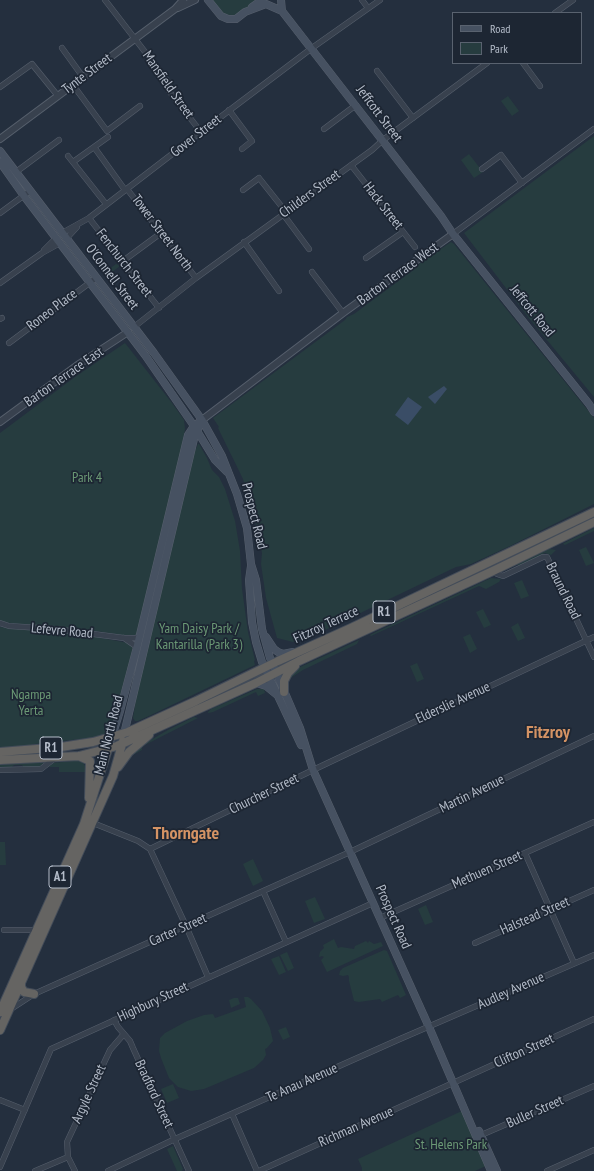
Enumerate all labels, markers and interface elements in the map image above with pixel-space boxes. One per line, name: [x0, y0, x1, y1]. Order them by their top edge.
legend: [452, 12, 582, 64]
text: Road: [490, 21, 510, 36]
text: Park: [490, 41, 508, 56]
street label: Mansfield Street: [139, 48, 197, 122]
street label: Tynte Street: [59, 50, 115, 98]
street label: Jeffcott Street: [352, 82, 406, 146]
street label: Gover Street: [167, 111, 225, 161]
street label: Childers Street: [276, 166, 344, 222]
street label: Hack Street: [359, 179, 407, 233]
street label: Tower Street North: [128, 192, 196, 274]
street label: Fenchurch Street: [92, 226, 156, 300]
street label: Barton Terrace West: [354, 239, 442, 309]
street label: O'Connell Street: [82, 241, 142, 313]
street label: Jeffcott Road: [506, 282, 558, 340]
street label: Roneo Place: [23, 286, 81, 334]
street label: Barton Terrace East: [21, 343, 107, 411]
park label: Park 4: [72, 470, 102, 486]
street label: Prospect Road: [238, 481, 270, 551]
street label: Braund Road: [542, 560, 584, 622]
road number: R1: [373, 601, 395, 623]
street label: Fitzroy Terrace: [291, 603, 361, 647]
street label: Lefevre Road: [30, 620, 94, 642]
park label: Yam Daisy Park / Kantarilla (Park 3): [156, 621, 242, 654]
street label: Elderslie Avenue: [413, 678, 493, 728]
park label: Ngampa Yerta: [11, 687, 51, 720]
street label: Main North Road: [91, 694, 127, 776]
district label: Fitzroy: [526, 722, 570, 744]
road number: R1: [40, 737, 62, 759]
street label: Churcher Street: [227, 770, 301, 818]
street label: Martin Avenue: [437, 771, 507, 817]
district label: Thorngate: [153, 823, 219, 845]
street label: Methuen Street: [449, 847, 525, 893]
road number: A1: [49, 866, 71, 888]
street label: Prospect Road: [371, 883, 415, 951]
street label: Halstead Street: [498, 893, 572, 939]
street label: Carter Street: [147, 910, 209, 950]
street label: Audley Avenue: [475, 969, 547, 1013]
street label: Highbury Street: [115, 978, 191, 1026]
street label: Clifton Street: [491, 1030, 557, 1072]
street label: Bradford Street: [131, 1057, 177, 1131]
street label: Te Anau Avenue: [264, 1060, 340, 1106]
street label: Argyle Street: [68, 1062, 110, 1126]
street label: Buller Street: [504, 1092, 566, 1132]
street label: Richman Avenue: [316, 1103, 396, 1151]
park label: St. Helens Park: [415, 1137, 487, 1153]

